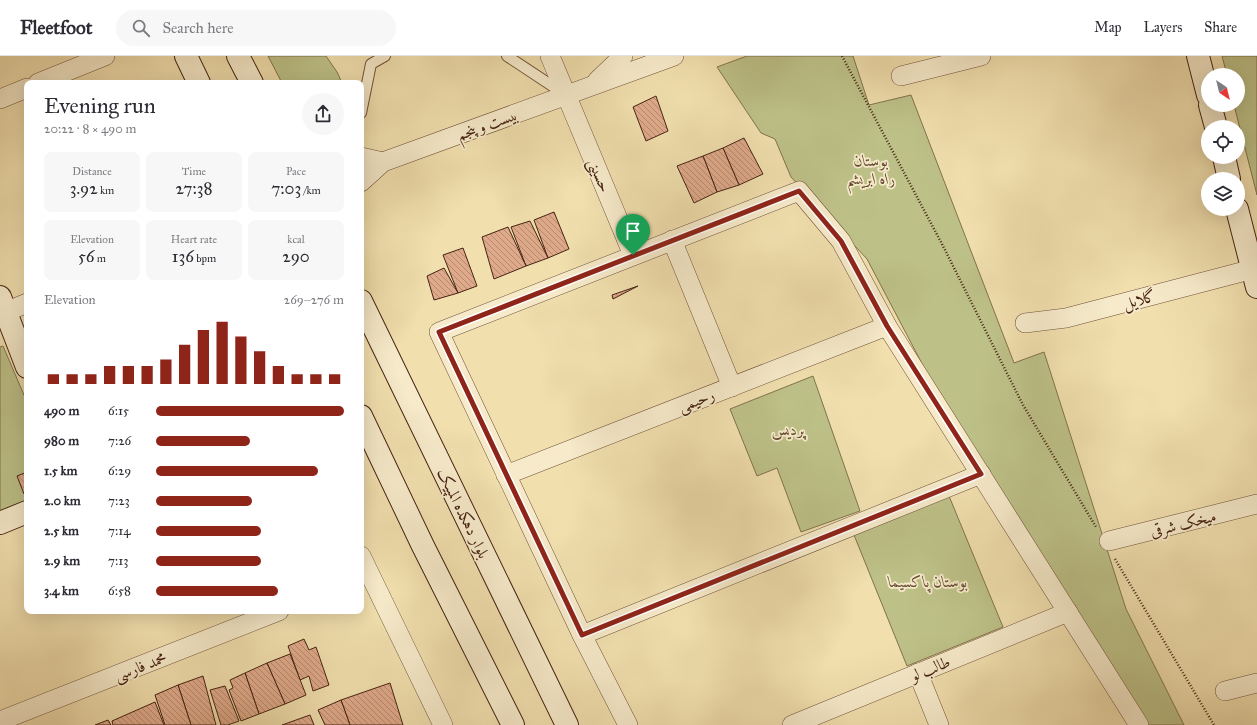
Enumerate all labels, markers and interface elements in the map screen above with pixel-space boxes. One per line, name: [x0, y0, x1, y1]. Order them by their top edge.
search box: [116, 10, 396, 46]
text: Fleetfoot: [20, 16, 92, 39]
icon: search: [130, 17, 152, 39]
text: Search here: [162, 19, 233, 37]
text: Map: [1094, 19, 1122, 36]
text: Layers: [1144, 19, 1182, 36]
text: Share: [1204, 19, 1237, 36]
north arrow: [1201, 68, 1245, 112]
map controls: [1201, 68, 1245, 216]
text: Evening run: [44, 92, 156, 119]
button: share: [302, 93, 344, 135]
street label: بیست و پنجم: [454, 105, 522, 150]
button: locate: [1201, 120, 1245, 164]
text: 20:22 · 8 × 490 m: [44, 121, 136, 137]
park label: بوستان راه ابریشم: [847, 151, 895, 195]
street label: حسینی: [582, 155, 615, 196]
text: Distance: [72, 165, 112, 178]
text: Time: [182, 165, 206, 178]
text: Pace: [286, 165, 306, 178]
button: layers: [1201, 172, 1245, 216]
text: 3.92: [70, 178, 98, 199]
text: 27:38: [175, 178, 213, 199]
text: 7:03: [271, 178, 301, 199]
text: km: [98, 184, 114, 197]
text: /km: [301, 184, 321, 197]
pin: [616, 214, 650, 255]
icon: arrive: [622, 220, 644, 242]
text: Elevation: [70, 233, 114, 246]
text: Heart rate: [171, 233, 217, 246]
text: kcal: [287, 233, 305, 246]
text: 56: [78, 246, 95, 267]
text: 136: [172, 246, 194, 267]
text: 290: [282, 246, 310, 267]
text: m: [95, 252, 106, 265]
text: bpm: [194, 252, 216, 265]
street label: گلایل: [1121, 286, 1158, 315]
text: Elevation: [44, 292, 96, 308]
text: 269–276 m: [284, 292, 344, 308]
street label: رحیمی: [675, 385, 718, 418]
text: 490 m: [44, 403, 80, 419]
text: 6:15: [108, 403, 129, 419]
park label: پردیس: [771, 420, 807, 440]
text: 980 m: [44, 433, 79, 449]
text: 7:26: [108, 433, 131, 449]
text: 1.5 km: [44, 463, 77, 479]
text: 6:29: [108, 463, 131, 479]
street label: بلوار دهکده المپیک: [432, 465, 494, 562]
text: 2.0 km: [44, 493, 81, 509]
text: 7:23: [108, 493, 130, 509]
street label: میخک شرقی: [1148, 506, 1218, 542]
text: 2.5 km: [44, 523, 79, 539]
text: 7:14: [108, 523, 131, 539]
text: 2.9 km: [44, 553, 80, 569]
text: 7:13: [108, 553, 129, 569]
park label: بوستان پاکسیما: [886, 572, 968, 593]
text: 3.4 km: [44, 583, 79, 599]
text: 6:58: [108, 583, 131, 599]
street label: محمد فارسی: [111, 648, 170, 687]
street label: طالب لو: [906, 652, 953, 687]

